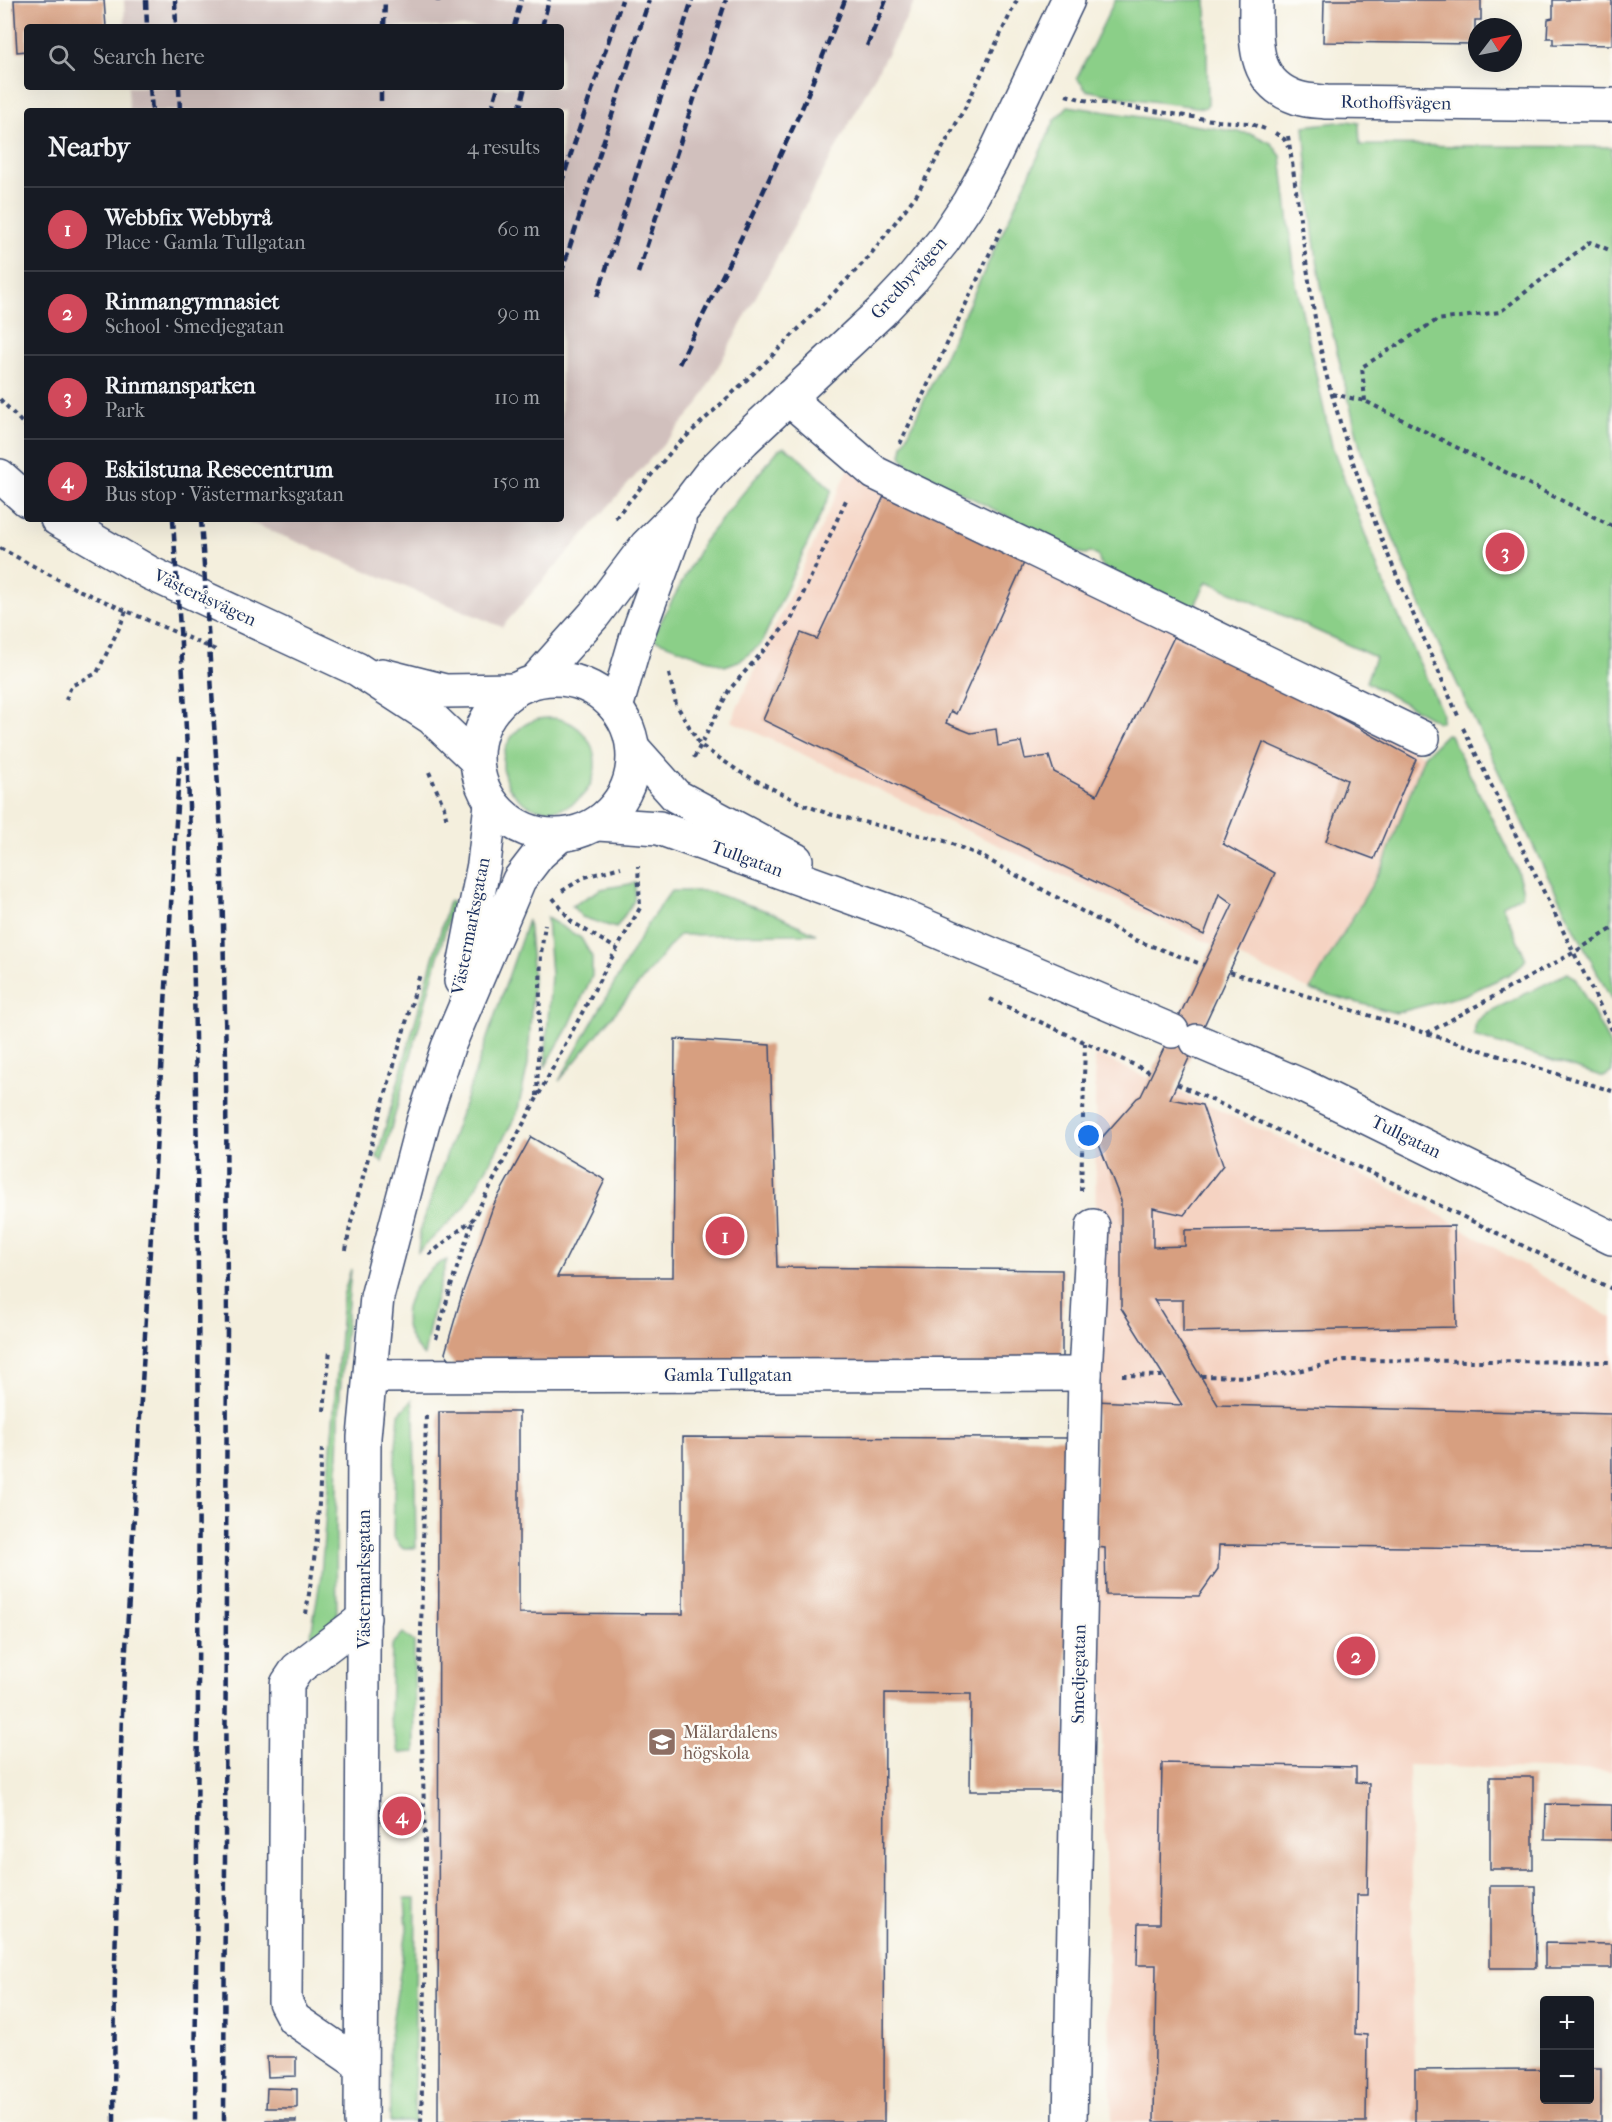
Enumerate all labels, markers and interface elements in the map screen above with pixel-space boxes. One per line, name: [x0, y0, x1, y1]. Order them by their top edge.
north arrow: [1468, 18, 1522, 72]
search box: [24, 24, 564, 90]
icon: search: [45, 41, 78, 74]
text: Search here: [93, 44, 205, 70]
street label: Rothoffsvägen: [1340, 92, 1452, 114]
text: Nearby: [48, 132, 130, 163]
text: 4 results: [467, 136, 540, 159]
text: Webbfix Webbyrå: [105, 205, 272, 231]
text: 1: [64, 218, 71, 241]
text: 60 m: [497, 218, 540, 241]
text: Place · Gamla Tullgatan: [105, 231, 306, 254]
street label: Gredbyvägen: [867, 232, 952, 324]
text: Rinmangymnasiet: [105, 289, 279, 315]
text: 2: [62, 302, 73, 325]
text: 90 m: [498, 302, 540, 325]
text: School · Smedjegatan: [105, 315, 284, 338]
text: Rinmansparken: [105, 373, 256, 399]
text: 3: [63, 386, 72, 409]
text: 110 m: [494, 386, 540, 409]
text: Park: [105, 399, 145, 422]
text: Eskilstuna Resecentrum: [105, 457, 333, 483]
text: 4: [62, 470, 73, 493]
text: 150 m: [492, 470, 540, 493]
text: Bus stop · Västermarksgatan: [105, 483, 344, 506]
pin: 3: [1486, 530, 1524, 574]
street label: Västeråsvägen: [150, 565, 260, 631]
street label: Tullgatan: [708, 836, 786, 882]
street label: Västermarksgatan: [447, 855, 495, 997]
street label: Tullgatan: [1368, 1111, 1445, 1163]
your location: [1074, 1121, 1103, 1150]
pin: 1: [706, 1214, 744, 1258]
street label: Gamla Tullgatan: [664, 1365, 793, 1386]
street label: Västermarksgatan: [354, 1509, 375, 1650]
street label: Smedjegatan: [1068, 1624, 1090, 1724]
pin: 2: [1336, 1634, 1376, 1678]
place label: Mälardalens högskola: [683, 1722, 778, 1764]
school or university icon: Mälardalens högskola: [646, 1726, 678, 1758]
pin: 4: [382, 1794, 422, 1838]
map controls: [1540, 1996, 1594, 2104]
button: +: [1540, 1996, 1594, 2050]
button: −: [1540, 2050, 1594, 2104]

